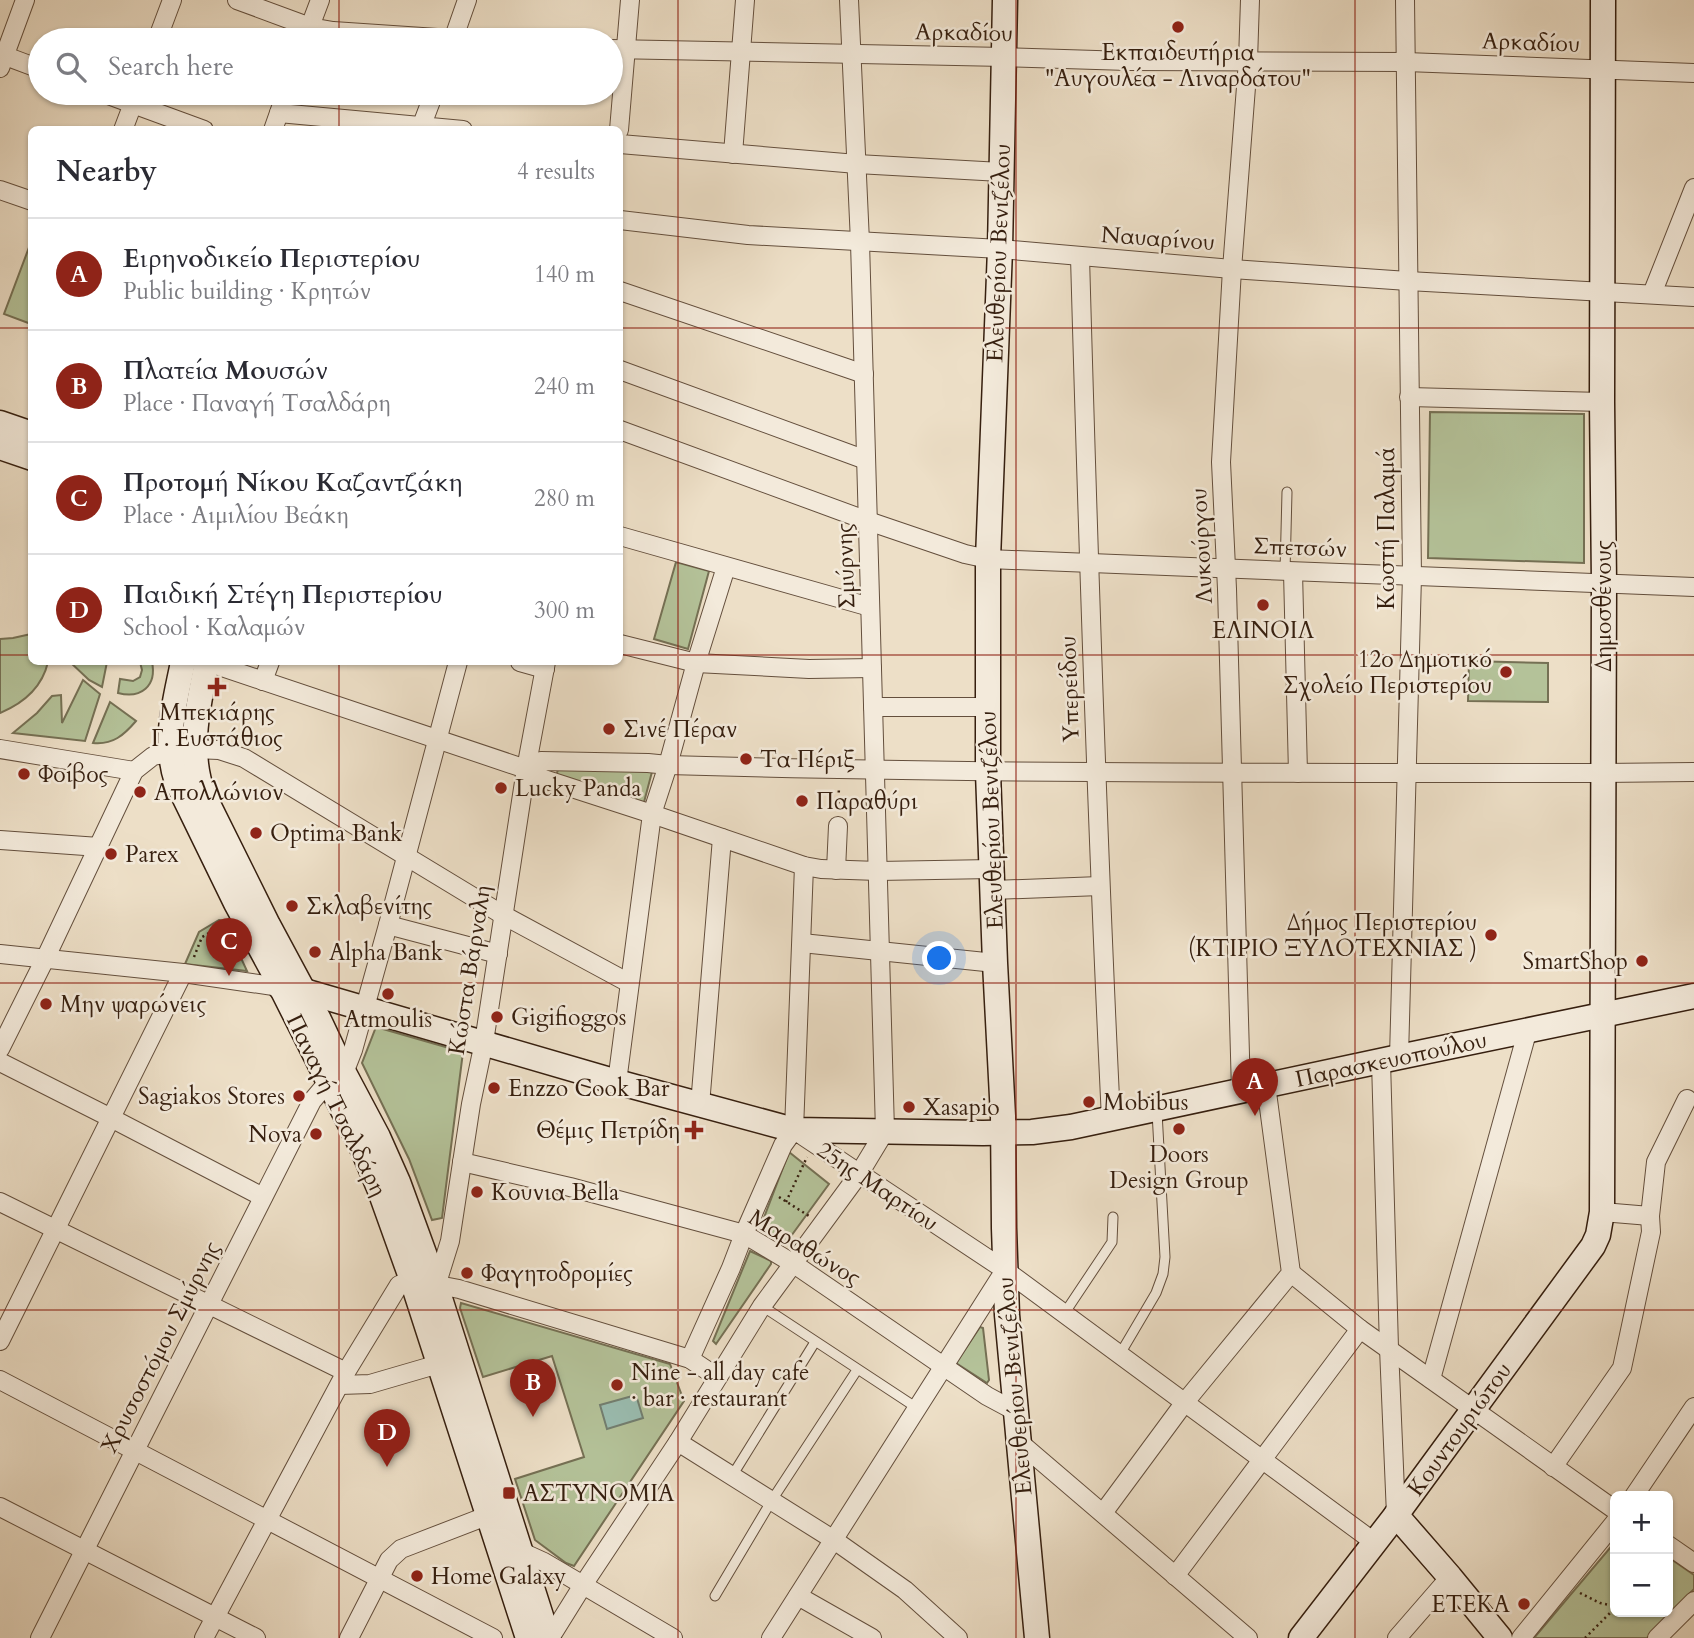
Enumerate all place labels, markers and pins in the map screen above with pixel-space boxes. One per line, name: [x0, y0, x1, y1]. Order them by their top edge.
marker: Εκπαιδευτήρια "Αυγουλέα - Λιναρδάτου": [1170, 19, 1186, 35]
place label: Εκπαιδευτήρια "Αυγουλέα - Λιναρδάτου": [1045, 37, 1311, 94]
marker: ΕΛΙΝΟΙΛ: [1255, 597, 1271, 613]
place label: ΕΛΙΝΟΙΛ: [1212, 615, 1315, 646]
place label: 12ο Δημοτικό Σχολείο Περιστερίου: [1283, 644, 1492, 701]
marker: 12ο Δημοτικό Σχολείο Περιστερίου: [1498, 664, 1514, 680]
marker: Μπεκιάρης Γ. Ευστάθιος: [209, 679, 225, 695]
place label: Μπεκιάρης Γ. Ευστάθιος: [151, 697, 283, 754]
place label: Σινέ Πέραν: [623, 714, 737, 745]
marker: Σινέ Πέραν: [601, 721, 617, 737]
place label: Τα Πέριξ: [760, 744, 855, 775]
marker: Τα Πέριξ: [738, 751, 754, 767]
place label: Φοίβος: [38, 759, 109, 790]
marker: Φοίβος: [16, 766, 32, 782]
place label: Lucky Panda: [515, 773, 642, 804]
place label: Απολλώνιον: [154, 777, 283, 808]
marker: Lucky Panda: [493, 780, 509, 796]
marker: Απολλώνιον: [132, 784, 148, 800]
place label: Παραθύρι: [816, 786, 918, 817]
marker: Παραθύρι: [794, 793, 810, 809]
place label: Optima Bank: [270, 818, 403, 849]
marker: Optima Bank: [248, 825, 264, 841]
place label: Parex: [125, 839, 179, 870]
marker: Parex: [103, 846, 119, 862]
place label: Σκλαβενίτης: [306, 891, 433, 922]
marker: Σκλαβενίτης: [284, 898, 300, 914]
place label: Δήμος Περιστερίου (ΚΤΙΡΙΟ ΞΥΛΟΤΕΧΝΙΑΣ ): [1188, 907, 1477, 964]
pin: C: [206, 918, 252, 976]
marker: Δήμος Περιστερίου (ΚΤΙΡΙΟ ΞΥΛΟΤΕΧΝΙΑΣ ): [1483, 927, 1499, 943]
place label: Alpha Bank: [329, 937, 444, 968]
marker: Alpha Bank: [307, 944, 323, 960]
place label: SmartShop: [1523, 946, 1628, 977]
marker: SmartShop: [1634, 953, 1650, 969]
marker: Atmoulis: [380, 986, 396, 1002]
place label: Μην ψαρώνεις: [60, 989, 206, 1020]
marker: Μην ψαρώνεις: [38, 996, 54, 1012]
place label: Gigifioggos: [511, 1002, 626, 1033]
place label: Atmoulis: [344, 1004, 432, 1035]
marker: Gigifioggos: [489, 1009, 505, 1025]
pin: A: [1232, 1058, 1278, 1116]
place label: Enzzo Cook Bar: [508, 1073, 670, 1104]
marker: Enzzo Cook Bar: [486, 1080, 502, 1096]
place label: Sagiakos Stores: [138, 1081, 285, 1112]
place label: Mobibus: [1103, 1087, 1189, 1118]
marker: Sagiakos Stores: [291, 1088, 307, 1104]
place label: Xasapio: [923, 1092, 1000, 1123]
marker: Mobibus: [1081, 1094, 1097, 1110]
marker: Xasapio: [901, 1099, 917, 1115]
place label: Θέμις Πετρίδη: [536, 1115, 680, 1146]
place label: Nova: [248, 1119, 302, 1150]
marker: Doors Design Group: [1171, 1121, 1187, 1137]
marker: Θέμις Πετρίδη: [686, 1122, 702, 1138]
marker: Nova: [308, 1126, 324, 1142]
place label: Doors Design Group: [1109, 1139, 1249, 1196]
place label: Κουνια Bella: [491, 1177, 619, 1208]
marker: Κουνια Bella: [469, 1184, 485, 1200]
place label: Φαγητοδρομίες: [481, 1258, 633, 1289]
marker: Φαγητοδρομίες: [459, 1265, 475, 1281]
place label: Nine - all day cafe · bar · restaurant: [631, 1357, 809, 1414]
pin: B: [510, 1359, 556, 1417]
marker: Nine - all day cafe · bar · restaurant: [609, 1377, 625, 1393]
pin: D: [364, 1409, 410, 1467]
place label: ΑΣΤΥΝΟΜΙΑ: [523, 1478, 675, 1509]
marker: ΑΣΤΥΝΟΜΙΑ: [501, 1485, 517, 1501]
place label: Home Galaxy: [431, 1561, 566, 1592]
marker: Home Galaxy: [409, 1568, 425, 1584]
place label: ΕΤΕΚΑ: [1431, 1589, 1511, 1620]
marker: ΕΤΕΚΑ: [1516, 1596, 1532, 1612]

